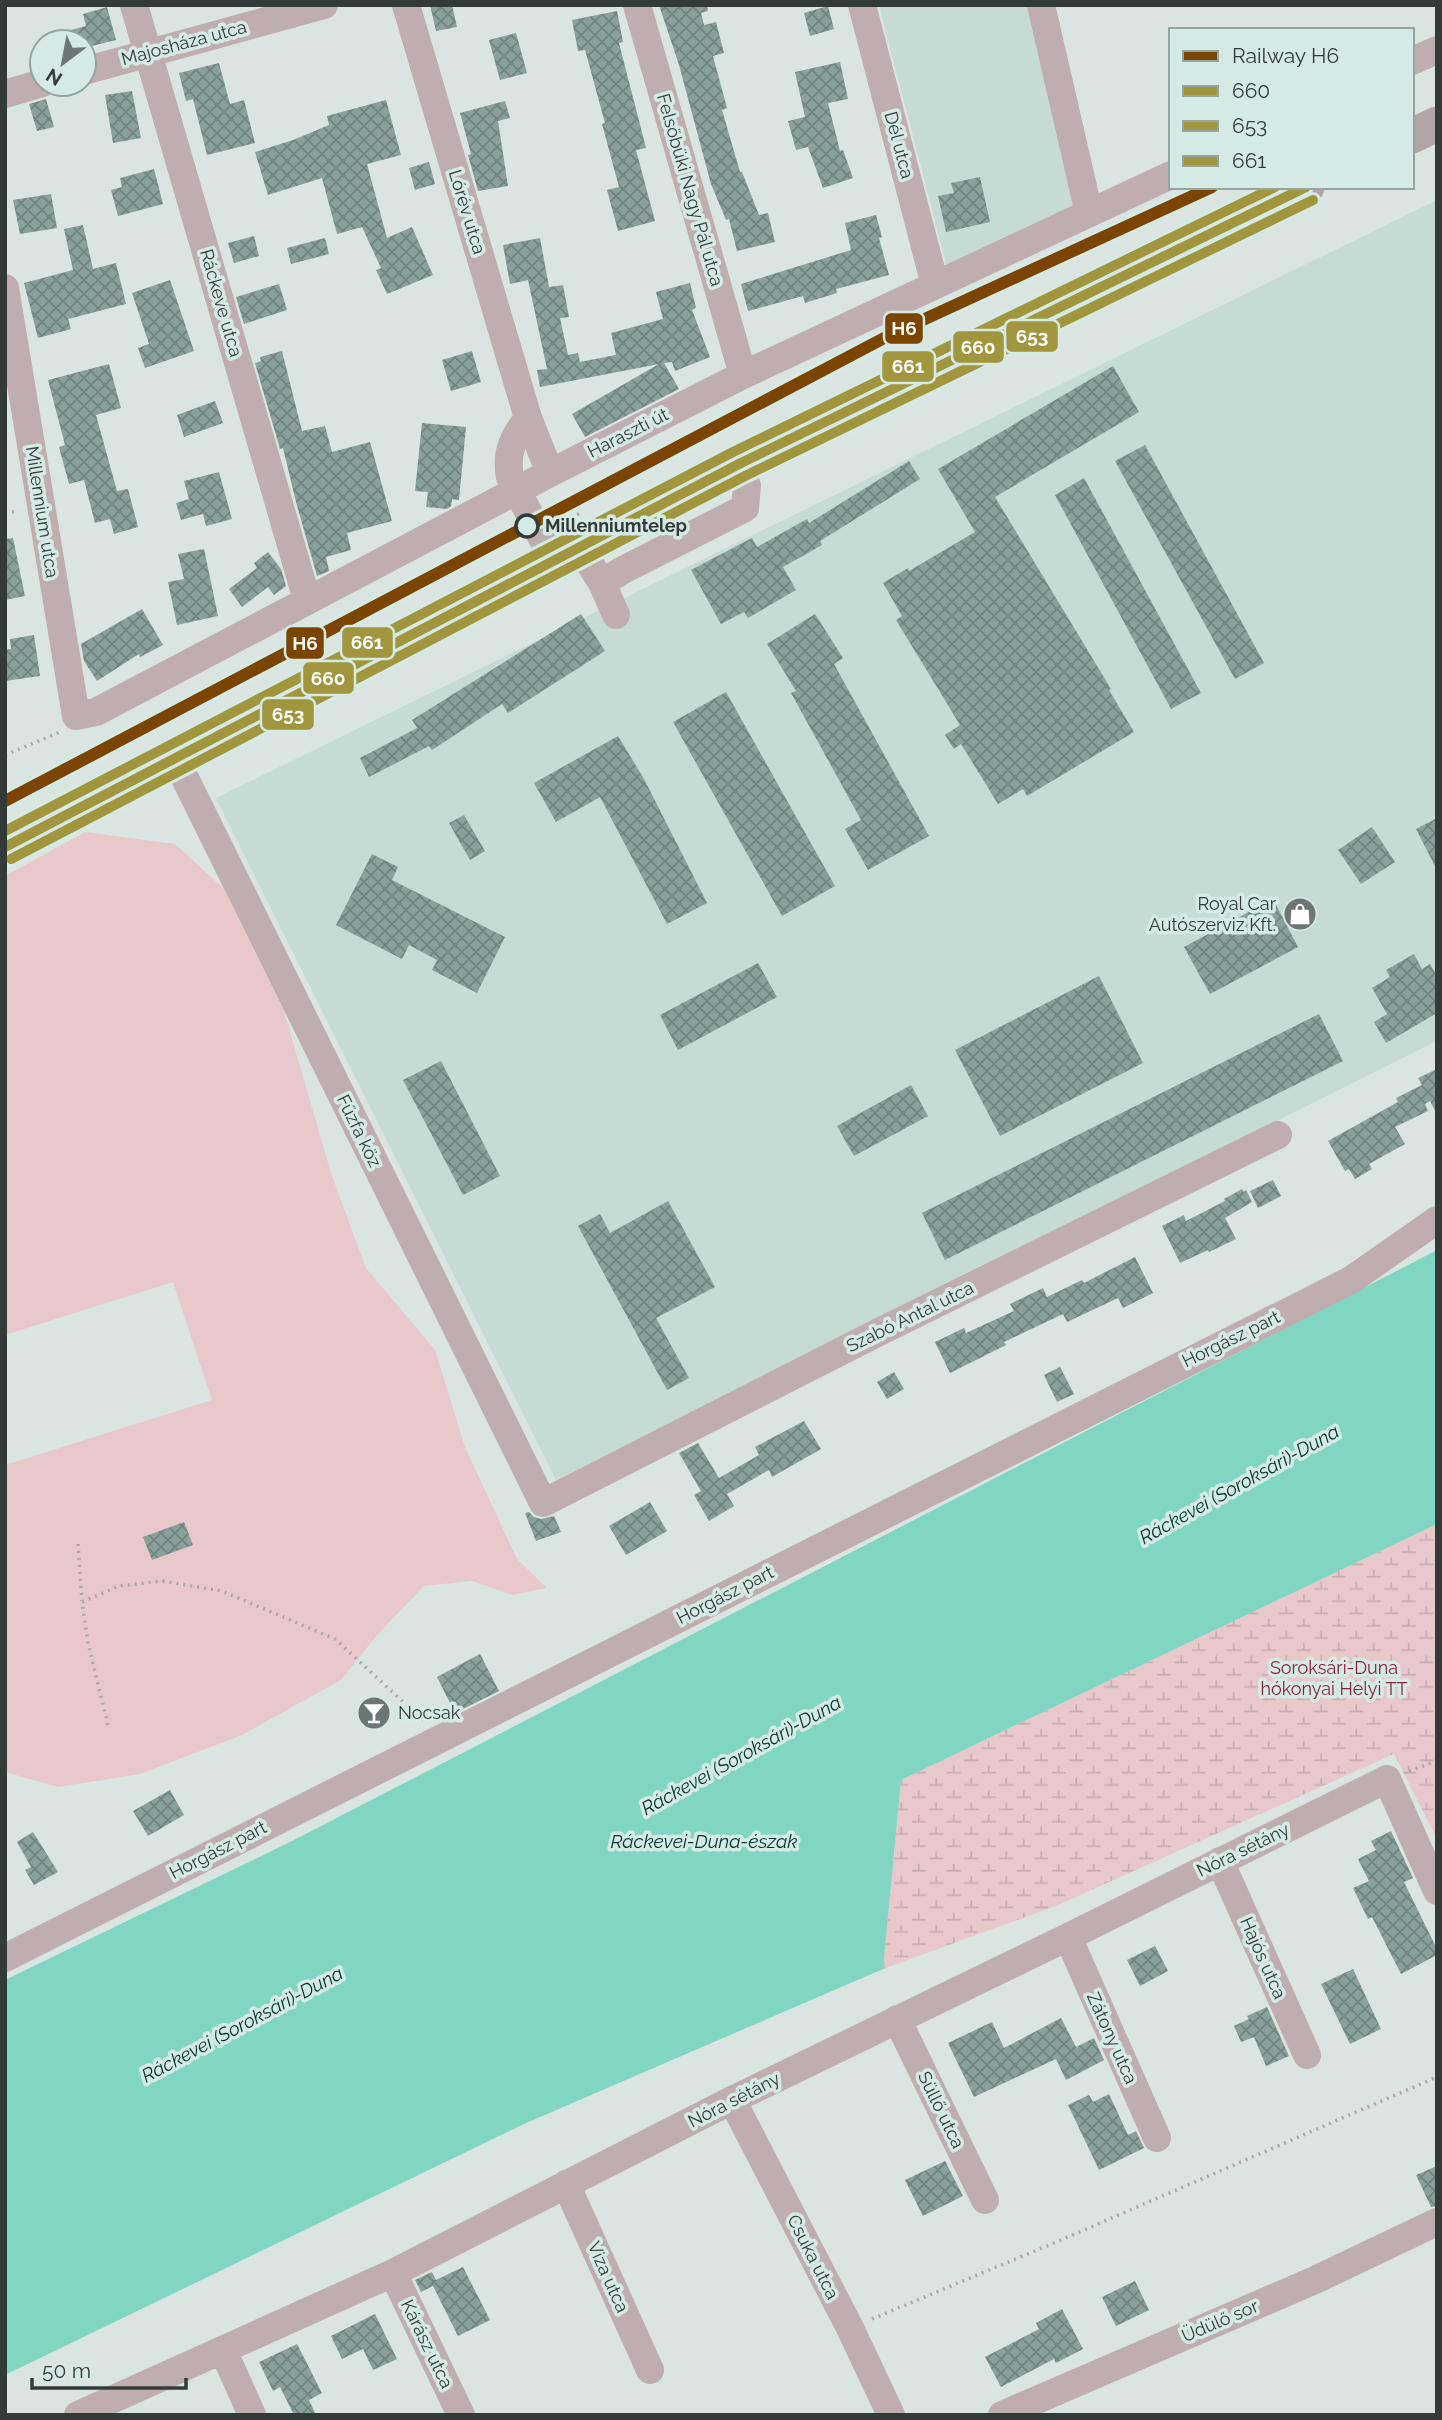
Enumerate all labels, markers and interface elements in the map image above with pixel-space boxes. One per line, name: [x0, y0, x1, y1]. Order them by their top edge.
street label: Majosháza utca: [119, 16, 249, 69]
north arrow: [28, 28, 98, 98]
legend: [1169, 28, 1414, 189]
text: Railway H6: [1232, 43, 1339, 68]
text: N: [42, 64, 66, 91]
text: 660: [1232, 78, 1270, 103]
street label: Felsőbüki Nagy Pál utca: [653, 91, 728, 289]
street label: Dél utca: [880, 109, 919, 181]
text: 653: [1232, 113, 1267, 138]
text: 661: [1232, 148, 1266, 173]
street label: Lórév utca: [445, 167, 490, 257]
street label: Ráckeve utca: [196, 246, 247, 359]
line badge: H6: [884, 312, 924, 345]
text: H6: [891, 317, 917, 339]
line badge: 653: [1005, 320, 1059, 353]
text: 653: [1016, 325, 1048, 347]
line badge: 660: [952, 330, 1005, 364]
text: 660: [961, 336, 995, 358]
line badge: 661: [881, 350, 935, 383]
text: 661: [892, 355, 924, 377]
street label: Haraszti út: [584, 403, 672, 462]
street label: Millennium utca: [22, 445, 63, 579]
marker: Millenniumtelep: [515, 514, 539, 538]
place label: Millenniumtelep: [545, 515, 687, 536]
line badge: H6: [285, 626, 325, 660]
line badge: 661: [341, 626, 394, 659]
text: 661: [351, 631, 383, 653]
text: H6: [292, 632, 318, 654]
line badge: 660: [302, 661, 355, 695]
text: 660: [311, 667, 345, 689]
line badge: 653: [261, 698, 315, 731]
text: 653: [272, 703, 304, 725]
place label: Royal Car Autószerviz Kft.: [1149, 893, 1277, 935]
shop icon: Royal Car Autószerviz Kft.: [1281, 895, 1319, 933]
street label: Fűzfa köz: [333, 1091, 386, 1171]
street label: Szabó Antal utca: [843, 1277, 977, 1356]
street label: Horgász part: [1178, 1306, 1283, 1371]
water label: Ráckevei (Soroksári)-Duna: [1135, 1420, 1343, 1548]
street label: Horgász part: [673, 1561, 777, 1628]
park label: Soroksári-Duna hókonyai Helyi TT: [1260, 1657, 1408, 1699]
water label: Ráckevei (Soroksári)-Duna: [637, 1691, 845, 1819]
bar icon: Nocsak: [355, 1694, 393, 1732]
place label: Nocsak: [398, 1702, 461, 1723]
street label: Horgász part: [166, 1816, 270, 1883]
street label: Nóra sétány: [1193, 1818, 1293, 1881]
water label: Ráckevei-Duna-észak: [610, 1830, 798, 1852]
street label: Hajós utca: [1236, 1914, 1291, 2002]
water label: Ráckevei (Soroksári)-Duna: [138, 1961, 346, 2087]
street label: Zátony utca: [1083, 1989, 1142, 2087]
street label: Nóra sétány: [684, 2067, 783, 2132]
street label: Süllő utca: [914, 2068, 969, 2152]
street label: Csuka utca: [783, 2211, 844, 2302]
street label: Viza utca: [583, 2238, 633, 2316]
street label: Üdülő sor: [1178, 2295, 1262, 2346]
street label: Kárász utca: [397, 2296, 458, 2391]
scale bar: [32, 2346, 186, 2390]
text: 50 m: [42, 2358, 91, 2383]

